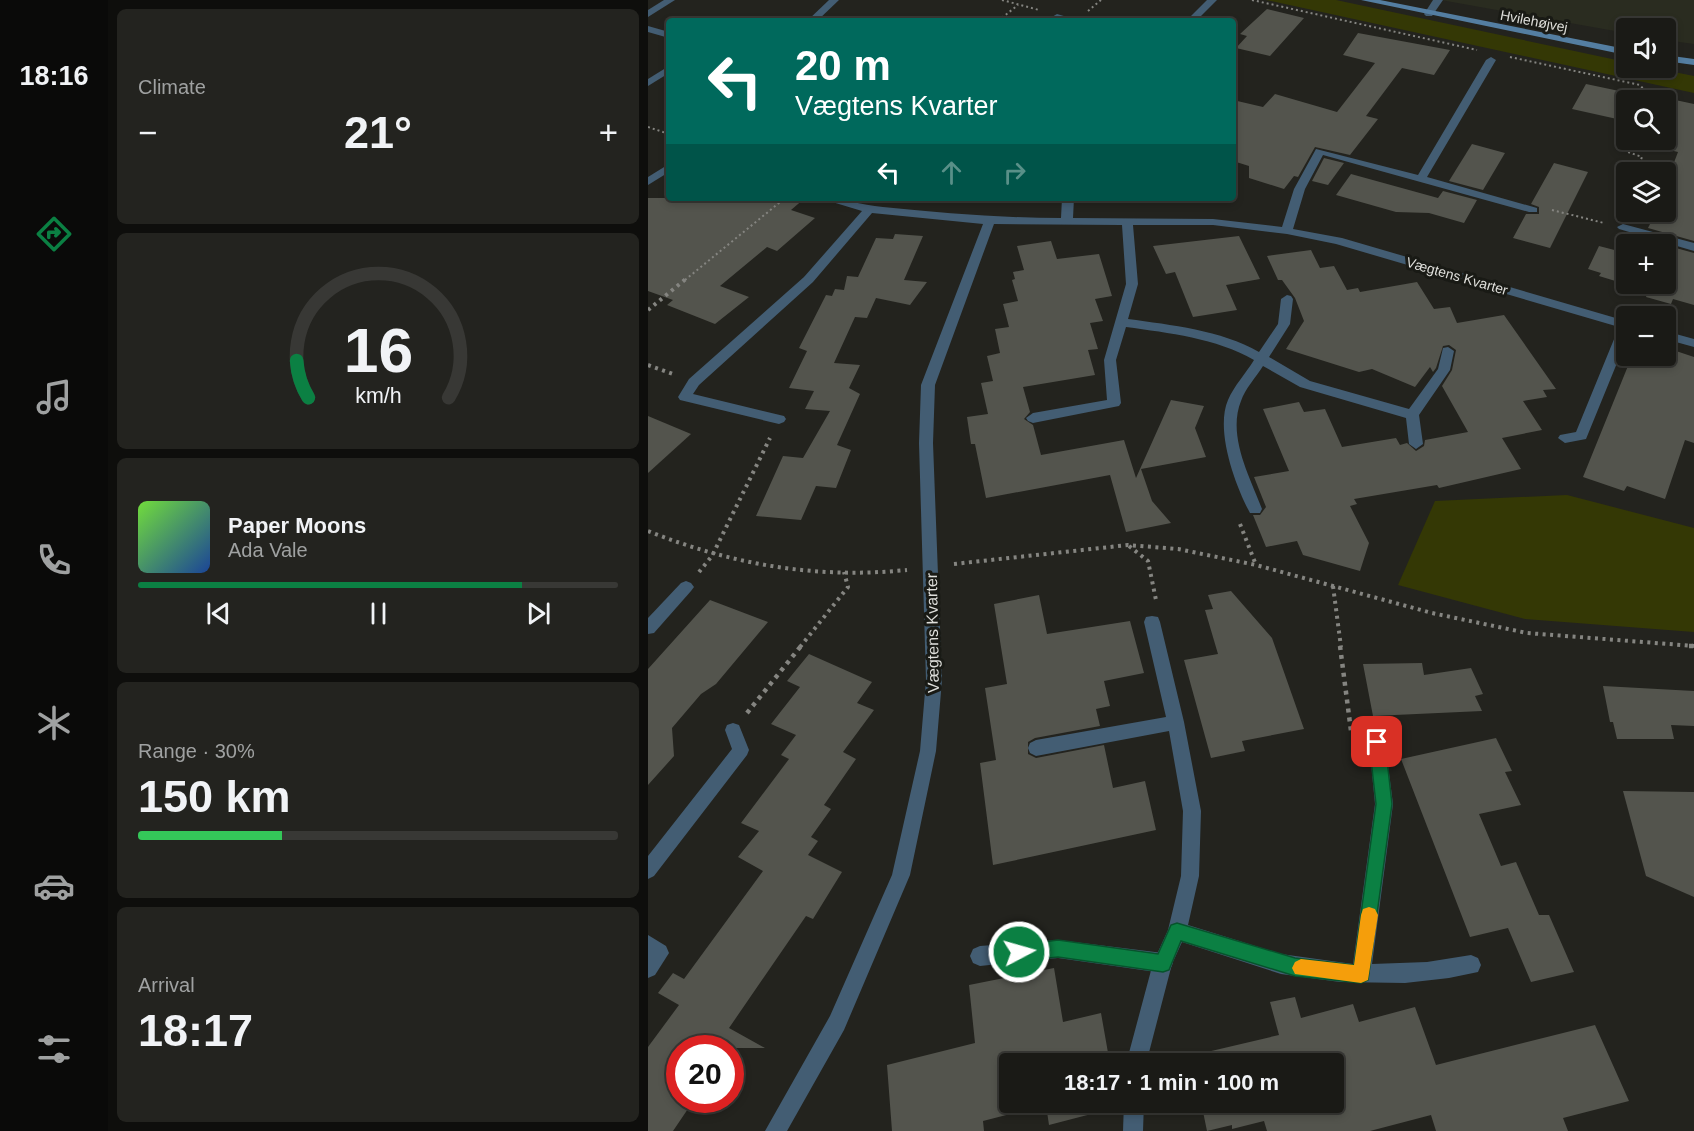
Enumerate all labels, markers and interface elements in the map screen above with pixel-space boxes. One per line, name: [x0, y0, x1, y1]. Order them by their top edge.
street label: Hvilehøjvej: [1499, 7, 1569, 35]
map controls: [1616, 18, 1676, 366]
button: sound: [1616, 18, 1676, 78]
icon: left: [696, 42, 774, 120]
text: 20 m: [795, 42, 891, 89]
text: 18:16: [19, 61, 89, 91]
text: Climate: [138, 76, 206, 98]
button: search: [1616, 90, 1676, 150]
text: Vægtens Kvarter: [795, 91, 998, 121]
text: 21°: [344, 107, 412, 158]
text: −: [138, 114, 157, 151]
text: +: [599, 114, 618, 151]
icon: left: [872, 156, 905, 189]
icon: ahead: [935, 156, 968, 189]
icon: right: [998, 156, 1031, 189]
button: layers: [1616, 162, 1676, 222]
icon: directions: [33, 213, 75, 255]
button: +: [1616, 234, 1676, 294]
street label: Vægtens Kvarter: [1404, 254, 1510, 298]
button: −: [1616, 306, 1676, 366]
text: 16: [343, 316, 413, 385]
icon: music: [33, 376, 75, 418]
text: km/h: [355, 385, 401, 409]
text: Paper Moons: [228, 513, 366, 538]
icon: phone: [33, 539, 75, 581]
text: Ada Vale: [228, 539, 308, 561]
street label: Vægtens Kvarter: [923, 572, 942, 693]
icon: previous: [202, 597, 235, 630]
icon: pause: [362, 597, 395, 630]
icon: next: [522, 597, 555, 630]
icon: climate: [33, 702, 75, 744]
pin: [1351, 716, 1402, 767]
icon: arrive: [1360, 725, 1393, 758]
text: Range · 30%: [138, 740, 255, 762]
text: 150 km: [138, 771, 291, 822]
icon: car: [33, 865, 75, 907]
position arrow: [987, 920, 1051, 984]
text: Arrival: [138, 974, 195, 996]
text: 18:17: [138, 1005, 253, 1056]
icon: filters: [33, 1028, 75, 1070]
speed limit sign: 20: [666, 1035, 744, 1113]
text: 18:17 · 1 min · 100 m: [1064, 1070, 1279, 1095]

